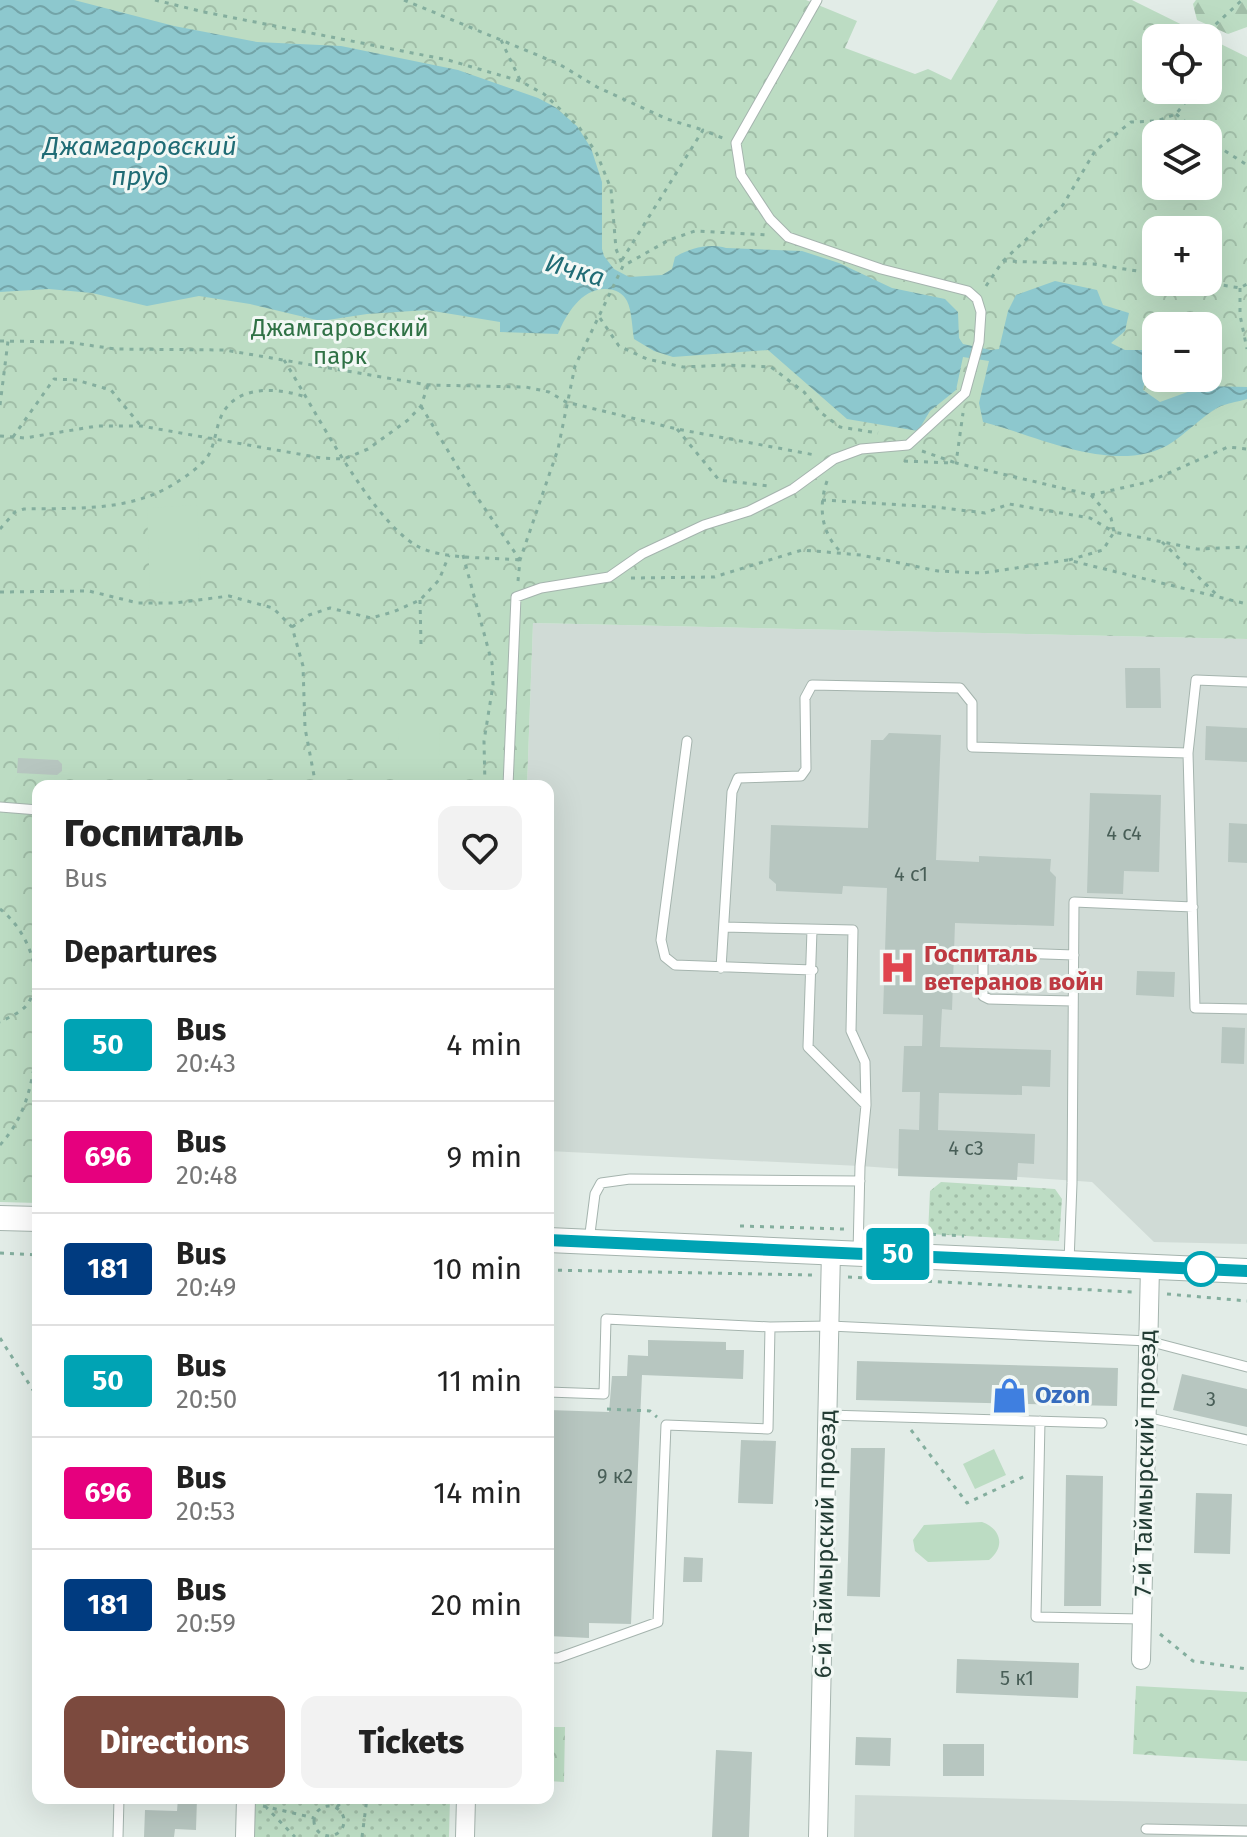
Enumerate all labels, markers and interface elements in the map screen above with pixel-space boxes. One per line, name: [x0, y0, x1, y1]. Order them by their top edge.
map controls: [1142, 24, 1222, 392]
button: locate: [1142, 24, 1222, 104]
button: layers: [1142, 120, 1222, 200]
water label: Джамгаровский пруд: [41, 131, 237, 192]
button: +: [1142, 216, 1222, 296]
water label: Ичка: [542, 247, 608, 294]
button: −: [1142, 312, 1222, 392]
park label: Джамгаровский парк: [250, 314, 429, 370]
button: heart: [438, 806, 522, 890]
text: Госпиталь: [64, 810, 243, 856]
house number: 4 с4: [1106, 821, 1142, 845]
house number: 4 с1: [894, 862, 928, 886]
text: Bus: [64, 863, 107, 894]
text: Departures: [64, 934, 217, 970]
place label: Госпиталь ветеранов войн: [924, 940, 1104, 996]
hospital icon: Госпиталь ветеранов войн: [879, 949, 917, 987]
text: Bus: [176, 1012, 226, 1048]
text: 4 min: [446, 1027, 522, 1063]
text: 50: [92, 1028, 124, 1061]
text: 20:43: [176, 1048, 236, 1079]
text: Bus: [176, 1124, 226, 1160]
house number: 4 с3: [948, 1136, 984, 1160]
text: 9 min: [447, 1139, 522, 1175]
text: 696: [85, 1140, 131, 1173]
text: 20:48: [176, 1160, 238, 1191]
line badge: 50: [862, 1228, 934, 1280]
text: Bus: [176, 1236, 226, 1272]
text: 50: [882, 1237, 914, 1270]
text: 10 min: [433, 1251, 522, 1287]
text: 181: [87, 1252, 129, 1285]
unlabelled marker: [1184, 1252, 1218, 1286]
text: 20:49: [176, 1272, 236, 1303]
street label: 7-й Таймырский проезд: [1129, 1329, 1161, 1597]
text: Bus: [176, 1348, 226, 1384]
text: 11 min: [437, 1363, 522, 1399]
text: 50: [92, 1364, 124, 1397]
shop icon: Ozon: [990, 1376, 1028, 1414]
place label: Ozon: [1035, 1381, 1090, 1409]
text: 20:50: [176, 1384, 237, 1415]
house number: 3: [1206, 1387, 1216, 1411]
street label: 6-й Таймырский проезд: [809, 1409, 841, 1679]
text: Bus: [176, 1460, 226, 1496]
house number: 9 к2: [597, 1464, 633, 1488]
text: 14 min: [433, 1475, 522, 1511]
text: 696: [85, 1476, 131, 1509]
text: 20:53: [176, 1496, 236, 1527]
text: Bus: [176, 1572, 226, 1608]
text: 20 min: [431, 1587, 522, 1623]
text: 181: [87, 1588, 129, 1621]
text: 20:59: [176, 1608, 236, 1639]
house number: 5 к1: [1000, 1666, 1034, 1690]
button: Directions: [64, 1696, 285, 1788]
button: Tickets: [301, 1696, 522, 1788]

